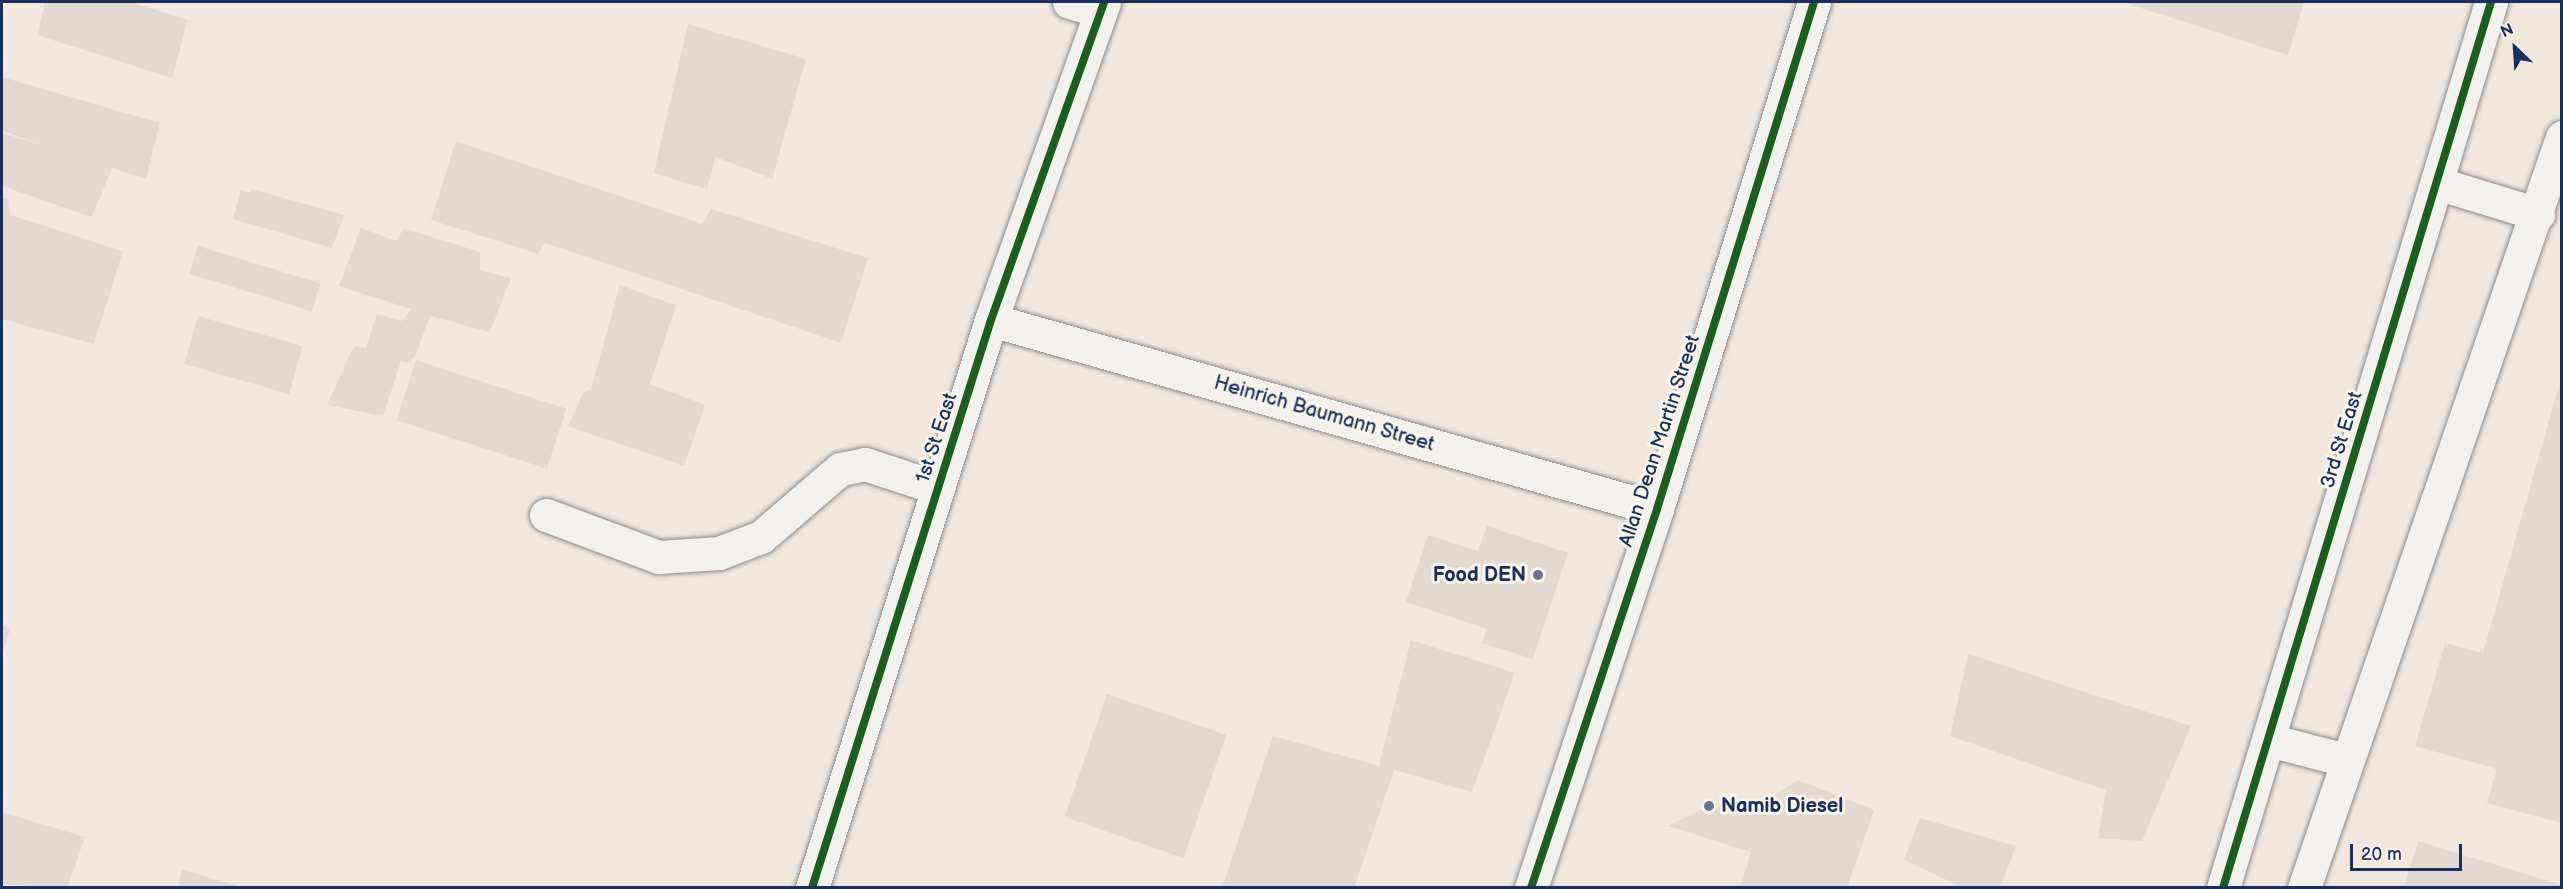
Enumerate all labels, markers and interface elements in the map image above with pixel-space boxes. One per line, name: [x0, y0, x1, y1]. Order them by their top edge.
north arrow: [2485, 18, 2545, 78]
text: N: [2498, 20, 2517, 42]
street label: Allan Dean Martin Street: [1614, 332, 1706, 550]
street label: Heinrich Baumann Street: [1211, 371, 1437, 457]
street label: 3rd St East: [2316, 389, 2368, 491]
street label: 1st St East: [911, 390, 963, 486]
place label: Food DEN: [1433, 563, 1526, 587]
marker: Food DEN: [1531, 568, 1545, 582]
place label: Namib Diesel: [1721, 794, 1843, 818]
marker: Namib Diesel: [1702, 799, 1716, 813]
scale bar: [2353, 832, 2466, 870]
text: 20 m: [2361, 844, 2402, 865]

